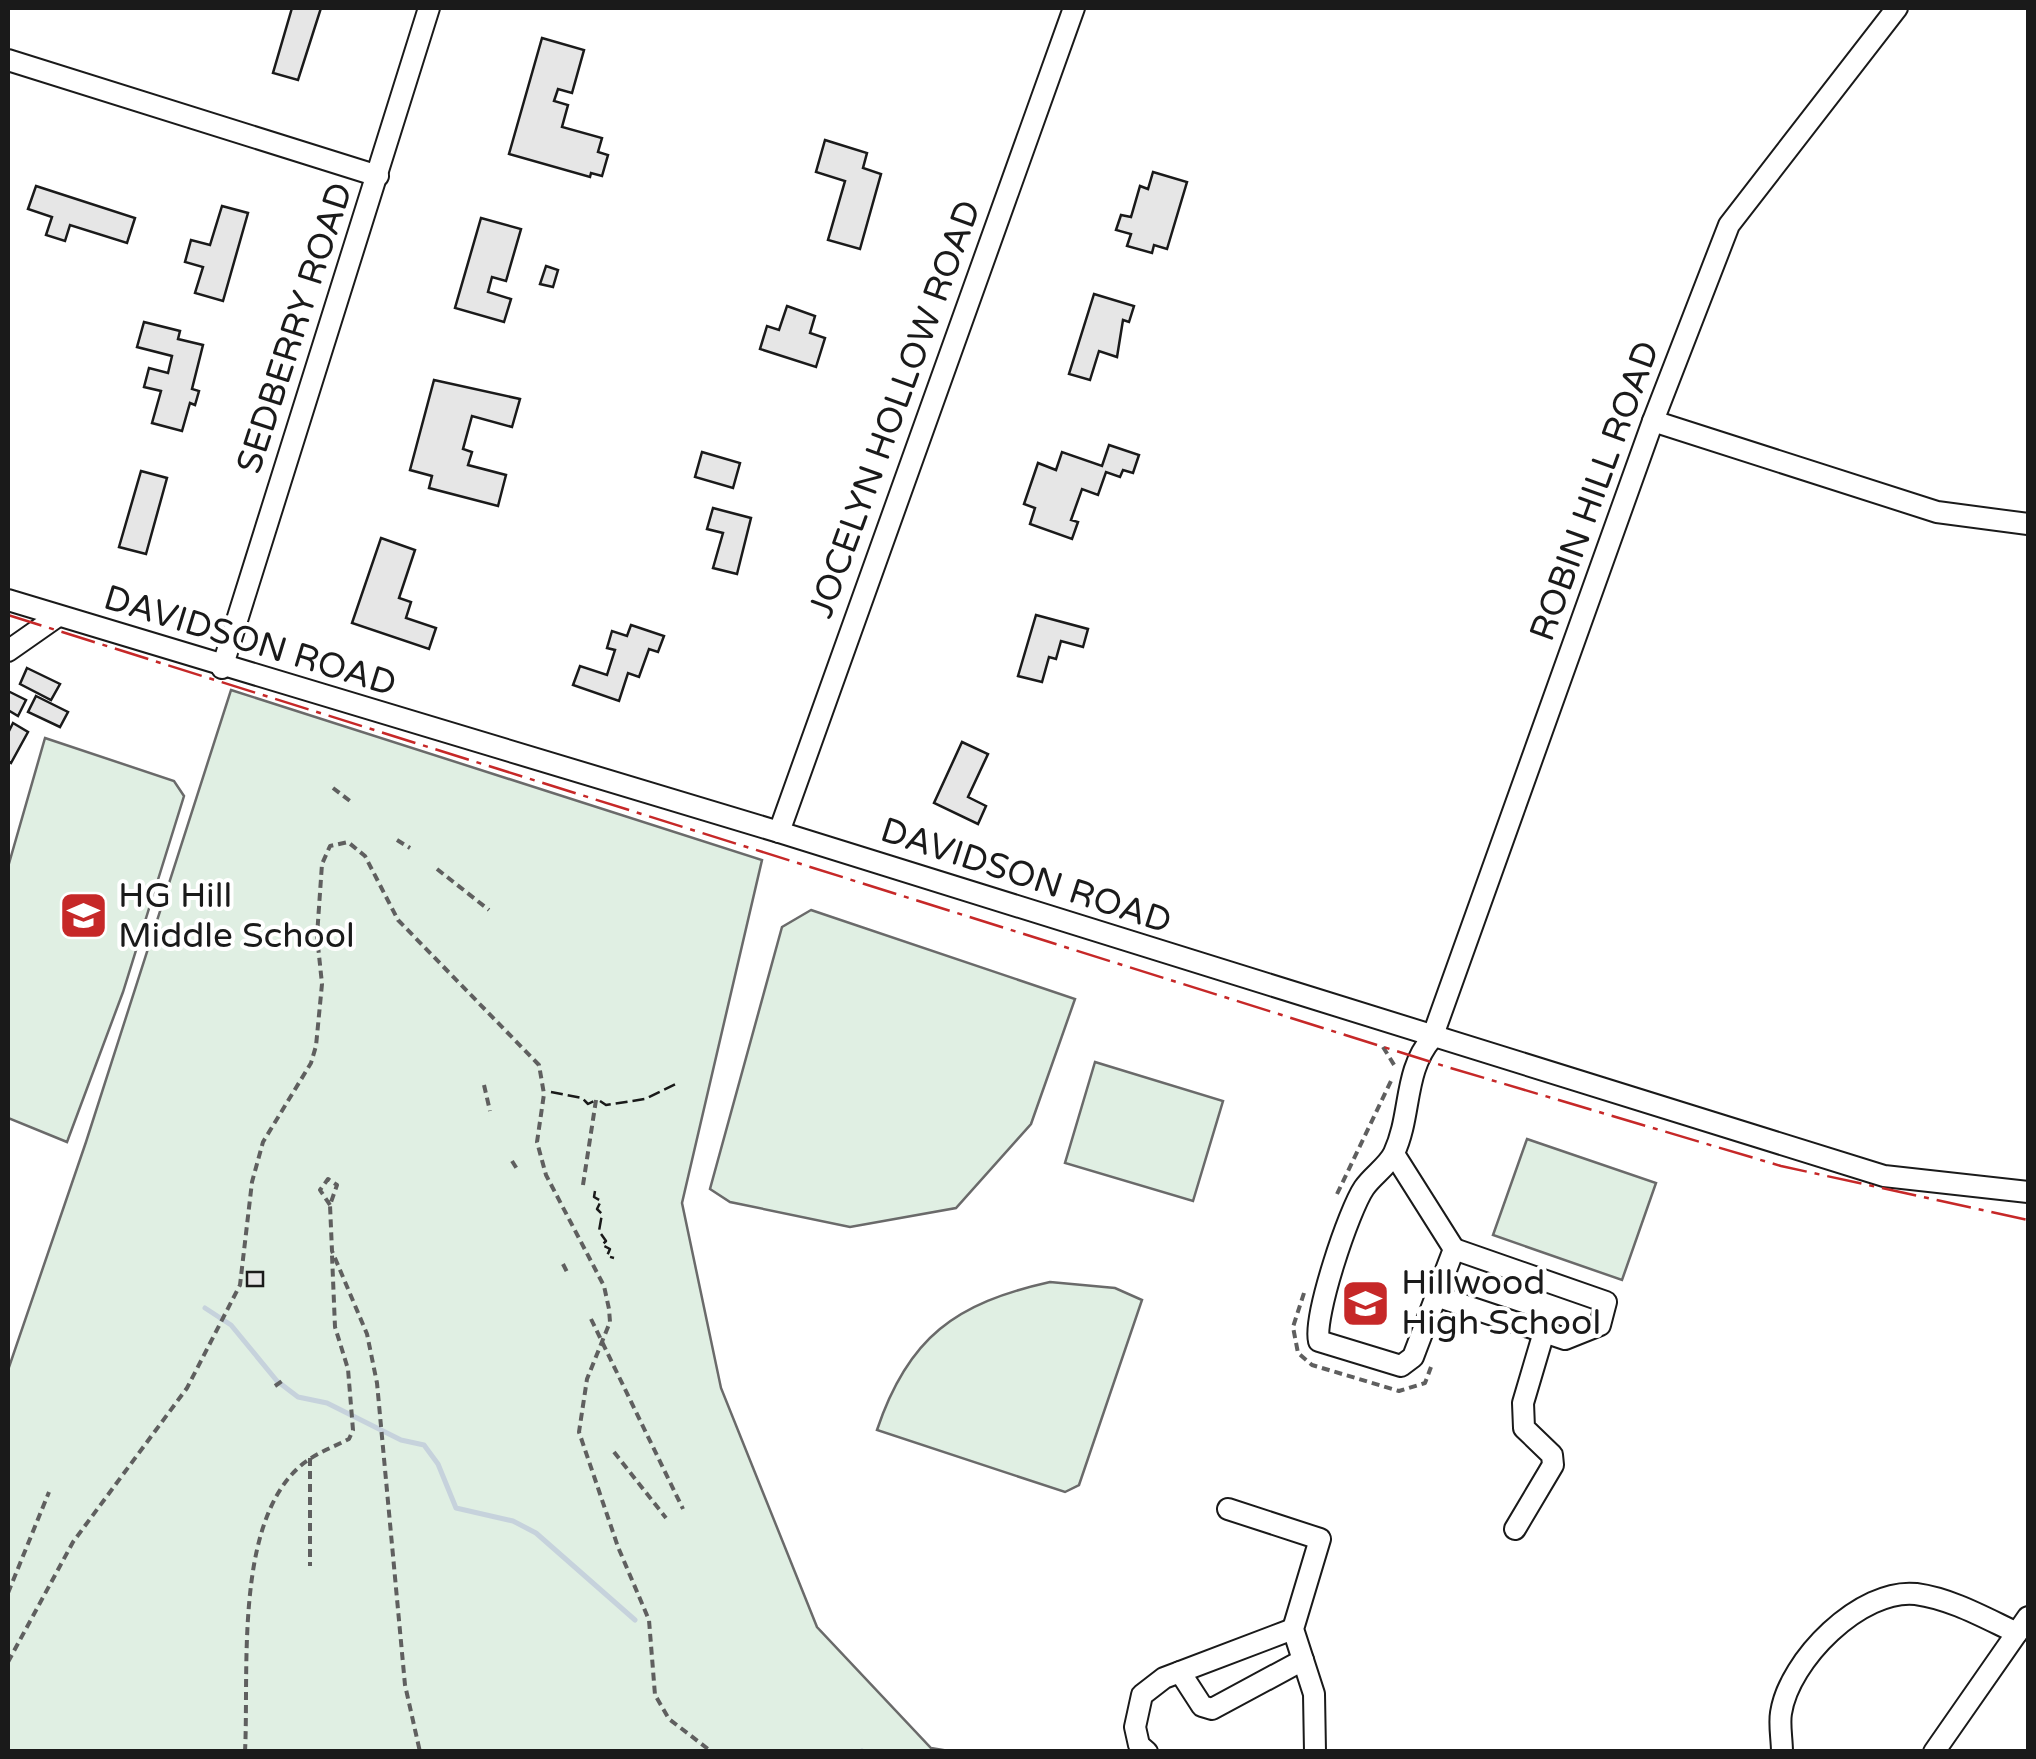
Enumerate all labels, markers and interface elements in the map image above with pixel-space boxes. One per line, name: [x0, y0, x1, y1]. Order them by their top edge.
street label: SEDBERRY ROAD: [228, 177, 362, 479]
street label: JOCELYN HOLLOW ROAD: [800, 194, 990, 624]
street label: ROBIN HILL ROAD: [1521, 335, 1669, 647]
street label: DAVIDSON ROAD: [99, 577, 401, 705]
street label: DAVIDSON ROAD: [875, 809, 1177, 943]
place label: HG Hill Middle School: [118, 875, 355, 957]
school or university icon: HG Hill Middle School: [57, 890, 109, 942]
place label: Hillwood High School: [1401, 1262, 1601, 1344]
school or university icon: Hillwood High School: [1340, 1277, 1392, 1329]

